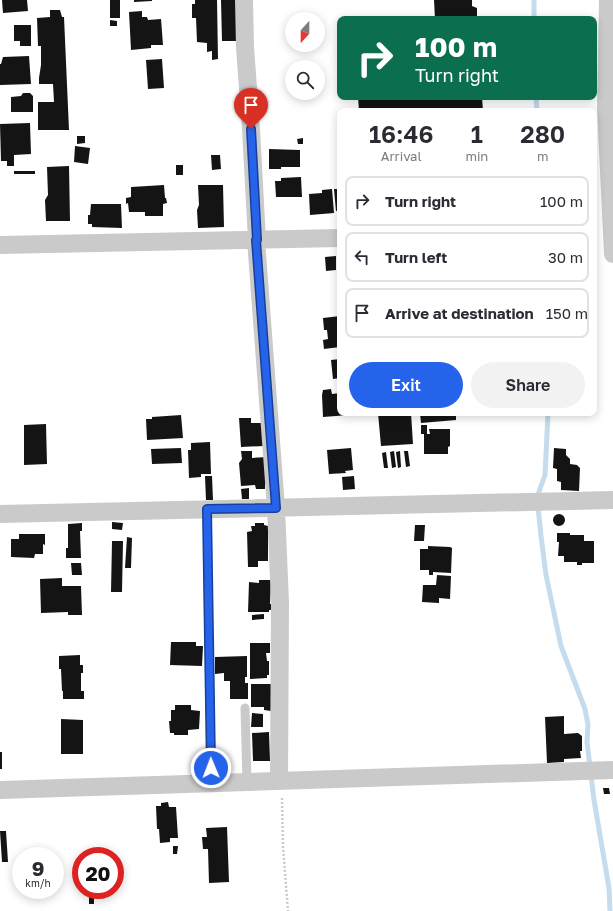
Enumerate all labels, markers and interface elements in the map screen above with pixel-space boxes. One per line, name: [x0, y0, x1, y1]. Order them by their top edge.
north arrow: [285, 12, 325, 52]
map controls: [285, 12, 325, 100]
text: 100 m: [415, 30, 497, 63]
icon: right: [349, 32, 401, 84]
button: search: [285, 60, 325, 100]
text: Turn right: [415, 64, 499, 86]
pin: [234, 88, 268, 129]
icon: arrive: [240, 94, 262, 116]
text: 16:46: [369, 119, 433, 148]
text: 1: [471, 119, 483, 148]
text: 280: [520, 119, 565, 148]
text: Arrival: [381, 148, 422, 164]
text: min: [465, 148, 488, 164]
text: m: [537, 148, 548, 164]
icon: right: [351, 190, 373, 212]
text: Turn right: [385, 192, 456, 210]
text: 100 m: [540, 192, 583, 210]
icon: left: [351, 246, 373, 268]
text: Turn left: [385, 248, 447, 266]
text: 30 m: [548, 248, 583, 266]
icon: arrive: [351, 302, 373, 324]
text: Arrive at destination: [385, 304, 534, 322]
text: 150 m: [546, 304, 588, 322]
button: Exit: [349, 362, 463, 408]
button: Share: [471, 362, 585, 408]
position arrow: [190, 747, 232, 789]
speed limit sign: 20: [72, 847, 124, 899]
text: 9: [32, 856, 44, 880]
text: km/h: [25, 877, 51, 889]

